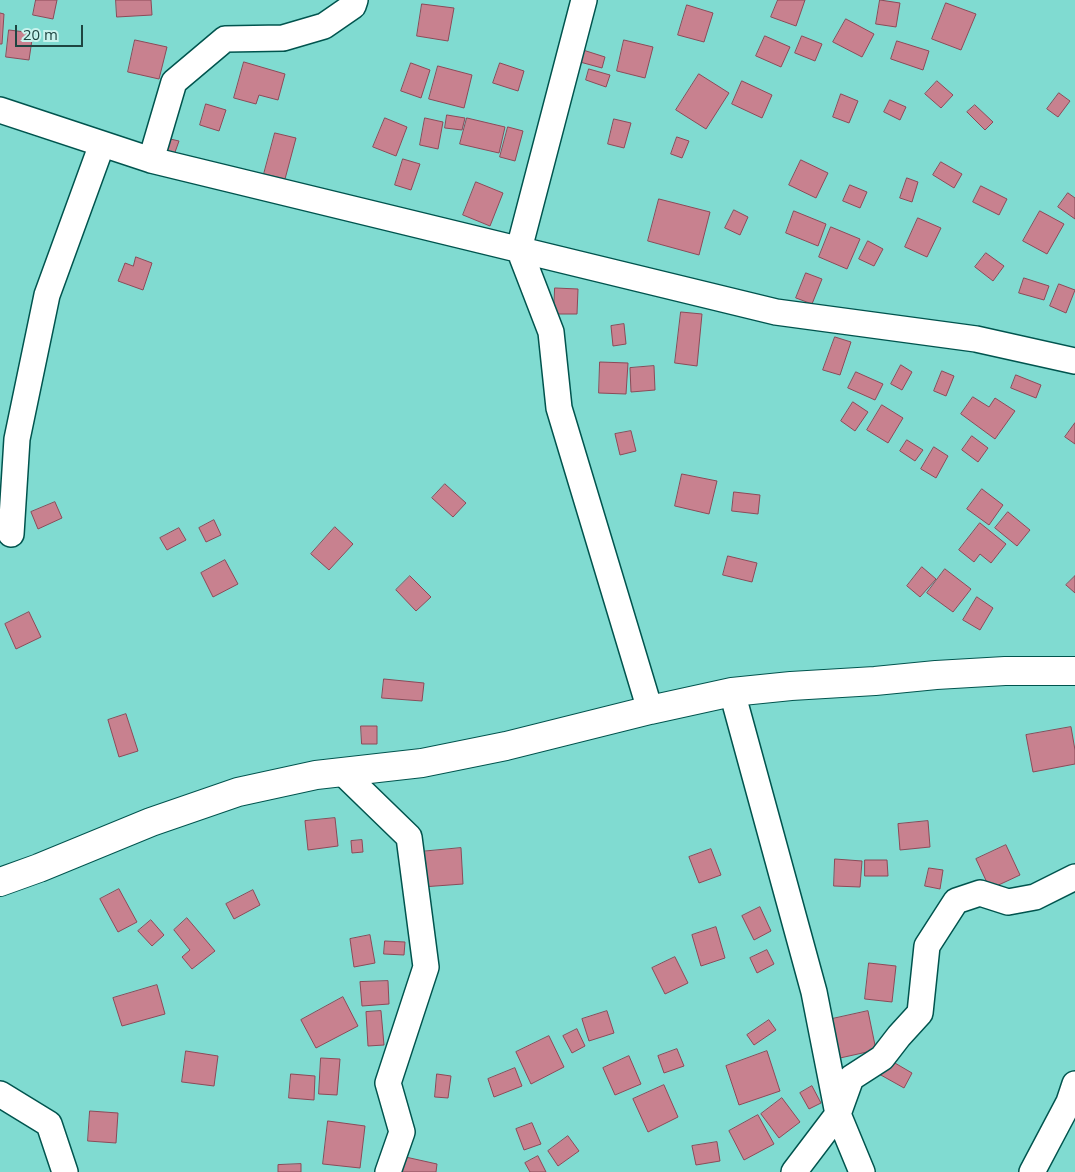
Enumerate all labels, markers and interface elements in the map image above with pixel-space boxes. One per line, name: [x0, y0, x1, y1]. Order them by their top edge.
scale bar: [18, 15, 85, 47]
text: 20 m: [23, 24, 58, 44]

